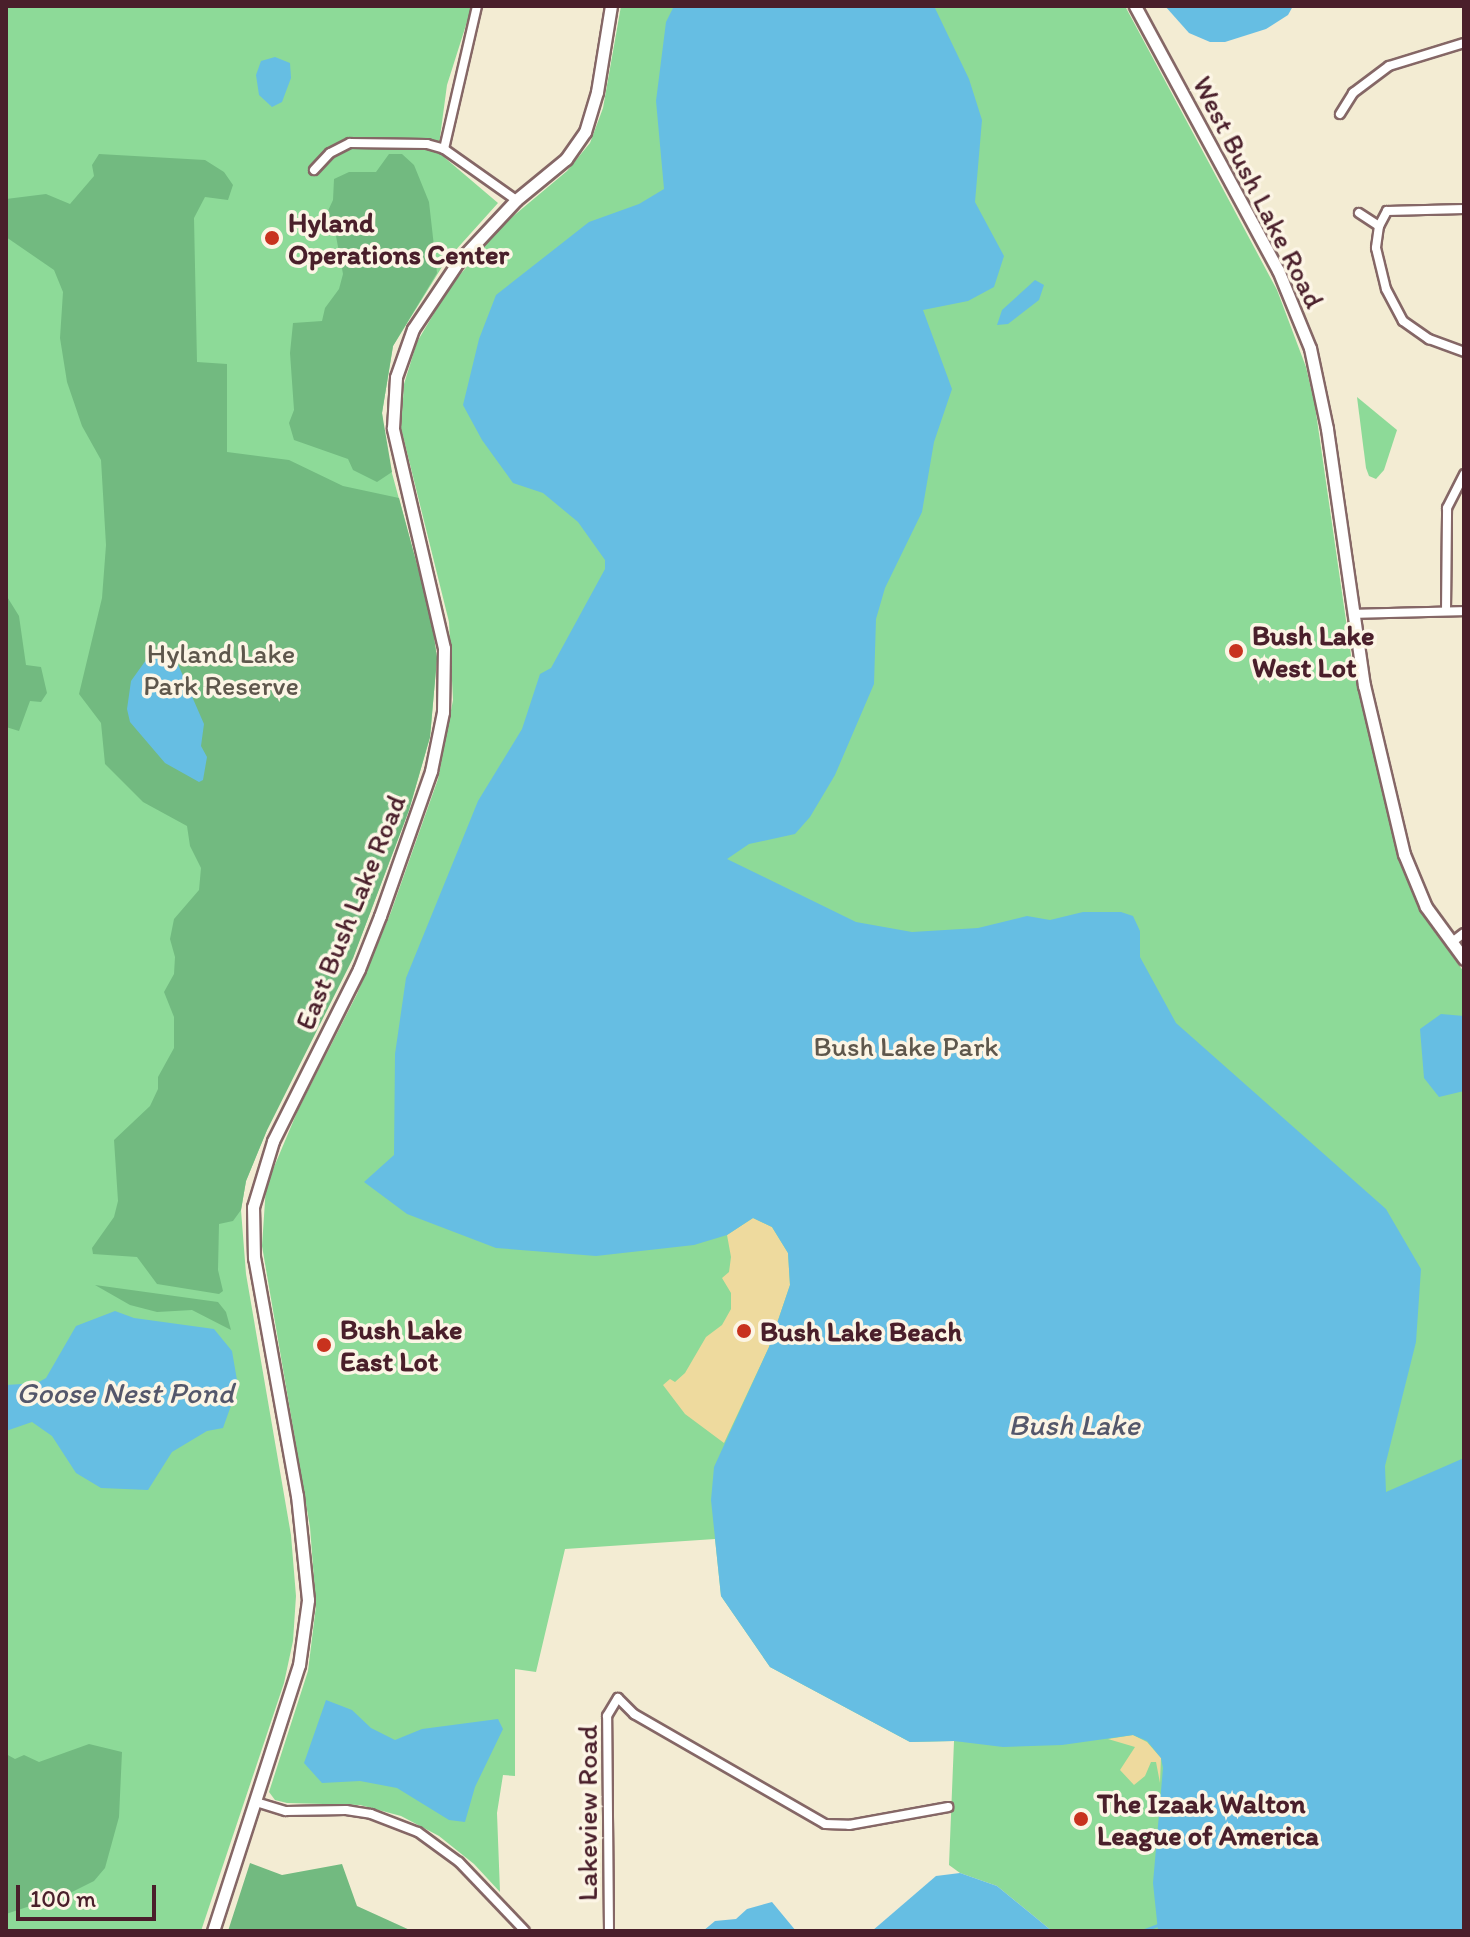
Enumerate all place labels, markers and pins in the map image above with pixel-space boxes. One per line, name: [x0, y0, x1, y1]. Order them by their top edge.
place label: Hyland Operations Center: [288, 205, 509, 271]
marker: Hyland Operations Center: [263, 229, 281, 247]
place label: Bush Lake West Lot: [1252, 618, 1375, 684]
marker: Bush Lake West Lot: [1227, 642, 1245, 660]
place label: Bush Lake East Lot: [340, 1312, 463, 1378]
place label: Bush Lake Beach: [760, 1314, 962, 1348]
marker: Bush Lake Beach: [735, 1322, 753, 1340]
marker: Bush Lake East Lot: [315, 1336, 333, 1354]
place label: The Izaak Walton League of America: [1097, 1786, 1319, 1852]
marker: The Izaak Walton League of America: [1072, 1810, 1090, 1828]

